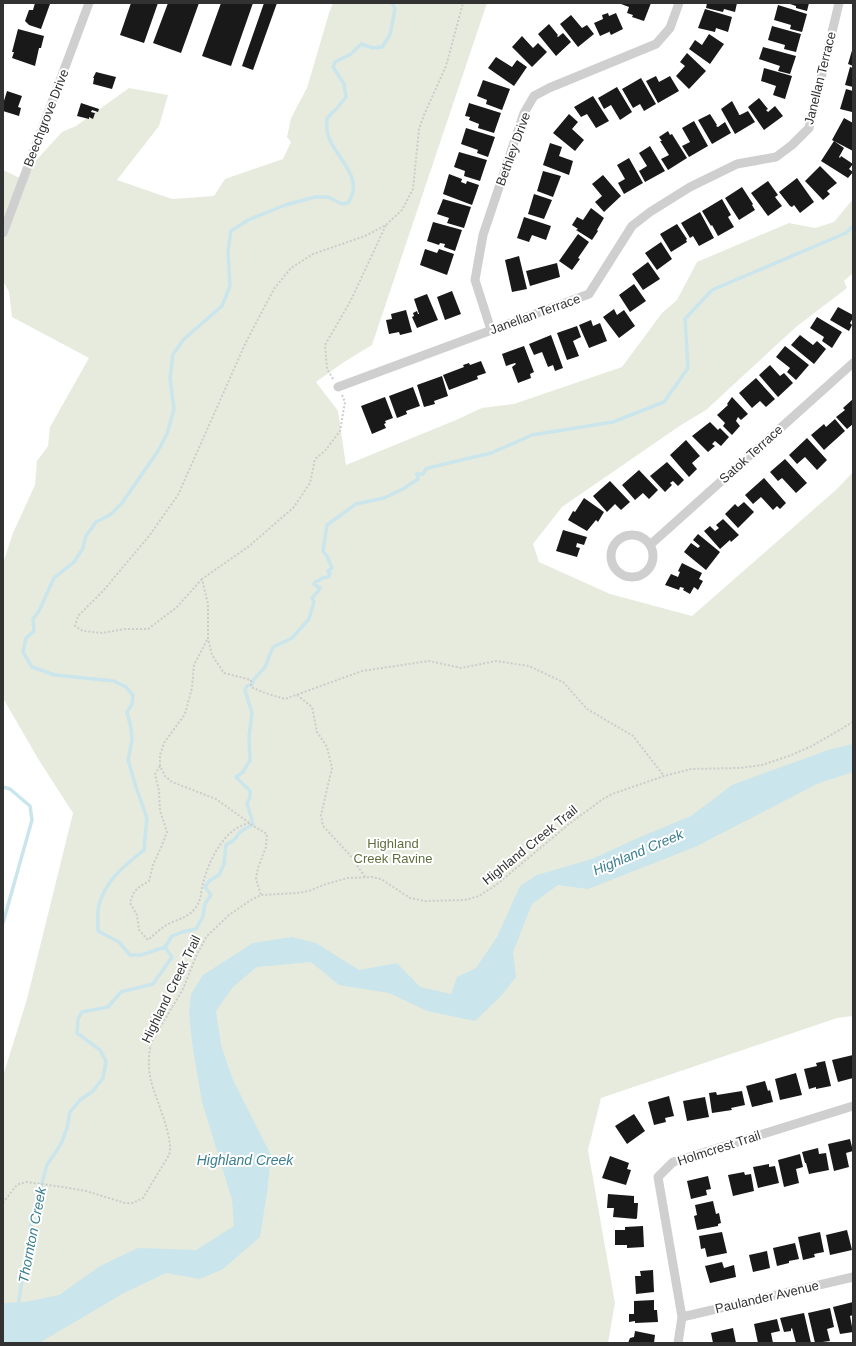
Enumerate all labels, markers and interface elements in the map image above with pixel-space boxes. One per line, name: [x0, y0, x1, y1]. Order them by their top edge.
street label: Janellan Terrace: [801, 30, 839, 126]
street label: Beechgrove Drive: [20, 67, 72, 169]
street label: Bethley Drive: [493, 110, 533, 188]
street label: Janellan Terrace: [488, 291, 582, 337]
street label: Satok Terrace: [716, 422, 786, 486]
street label: Highland Creek Trail: [480, 802, 581, 888]
water label: Highland Creek: [590, 825, 686, 878]
park label: Highland Creek Ravine: [354, 836, 432, 866]
street label: Highland Creek Trail: [138, 933, 204, 1045]
street label: Holmcrest Trail: [675, 1127, 763, 1169]
water label: Highland Creek: [197, 1152, 294, 1168]
water label: Thornton Creek: [15, 1185, 49, 1284]
street label: Paulander Avenue: [714, 1278, 820, 1316]

